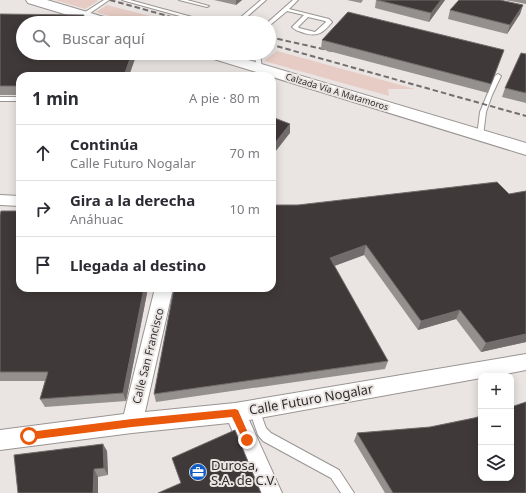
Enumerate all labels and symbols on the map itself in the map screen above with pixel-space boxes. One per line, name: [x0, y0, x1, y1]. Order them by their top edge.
street label: Calzada Vía A Matamoros: [284, 70, 390, 113]
street label: Calle San Francisco: [128, 306, 167, 405]
street label: Calle Futuro Nogalar: [247, 379, 375, 419]
route start: [20, 427, 38, 445]
route end: [238, 431, 256, 449]
place label: Durosa, S.A. de C.V.: [211, 456, 277, 489]
office icon: Durosa, S.A. de C.V.: [188, 462, 208, 482]

